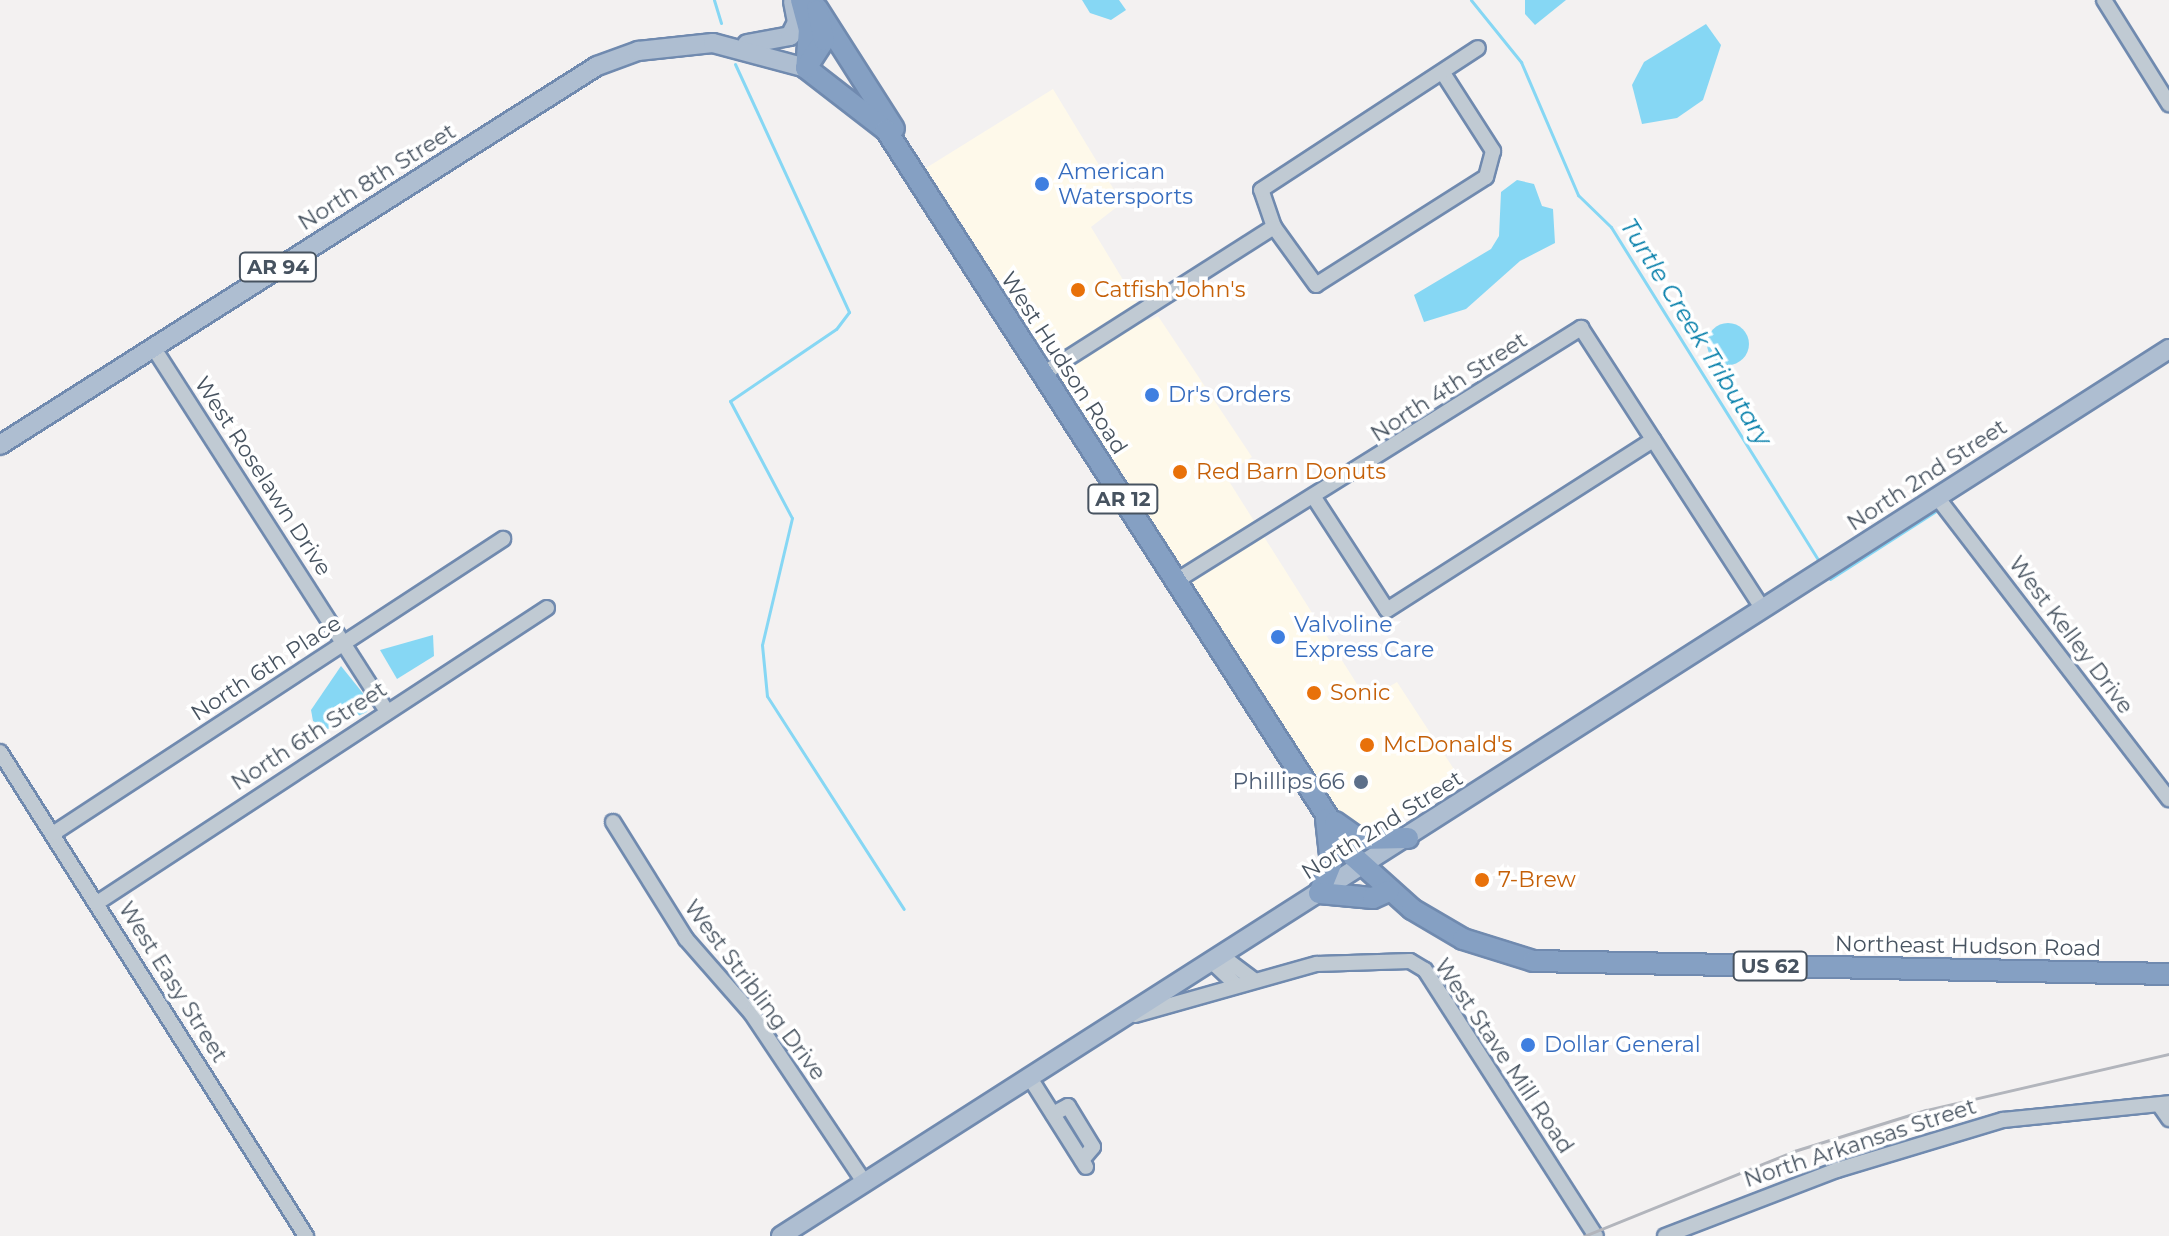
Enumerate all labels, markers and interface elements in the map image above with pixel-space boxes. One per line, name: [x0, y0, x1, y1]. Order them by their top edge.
street label: North 8th Street: [293, 118, 461, 236]
place label: American Watersports: [1058, 158, 1193, 210]
marker: American Watersports: [1033, 175, 1051, 193]
water label: Turtle Creek Tributary: [1614, 213, 1778, 451]
road number: AR 94: [238, 251, 318, 283]
street label: West Hudson Road: [995, 267, 1133, 459]
place label: Catfish John's: [1094, 277, 1246, 303]
marker: Catfish John's: [1069, 281, 1087, 299]
street label: North 4th Street: [1366, 327, 1532, 447]
street label: West Roselawn Drive: [189, 372, 337, 580]
place label: Dr's Orders: [1168, 382, 1291, 408]
marker: Dr's Orders: [1143, 386, 1161, 404]
street label: North 2nd Street: [1842, 414, 2012, 536]
place label: Red Barn Donuts: [1196, 459, 1386, 485]
marker: Red Barn Donuts: [1171, 463, 1189, 481]
road number: AR 12: [1087, 483, 1159, 515]
street label: West Kelley Drive: [2003, 551, 2139, 719]
street label: North 6th Place: [186, 610, 346, 726]
place label: Valvoline Express Care: [1294, 611, 1434, 662]
marker: Valvoline Express Care: [1269, 628, 1287, 646]
street label: North 6th Street: [226, 676, 392, 796]
place label: Sonic: [1330, 680, 1390, 706]
marker: Sonic: [1305, 684, 1323, 702]
place label: McDonald's: [1383, 732, 1512, 758]
marker: McDonald's: [1358, 736, 1376, 754]
street label: North 2nd Street: [1297, 765, 1467, 885]
place label: Phillips 66: [1232, 769, 1345, 795]
marker: Phillips 66: [1352, 773, 1370, 791]
place label: 7-Brew: [1498, 867, 1576, 893]
marker: 7-Brew: [1473, 871, 1491, 889]
street label: West Stribling Drive: [679, 895, 831, 1085]
street label: West Easy Street: [113, 897, 233, 1067]
street label: Northeast Hudson Road: [1835, 930, 2101, 962]
road number: US 62: [1732, 950, 1808, 982]
street label: West Stave Mill Road: [1429, 954, 1579, 1158]
place label: Dollar General: [1544, 1032, 1701, 1058]
marker: Dollar General: [1519, 1036, 1537, 1054]
street label: North Arkansas Street: [1741, 1093, 1979, 1193]

